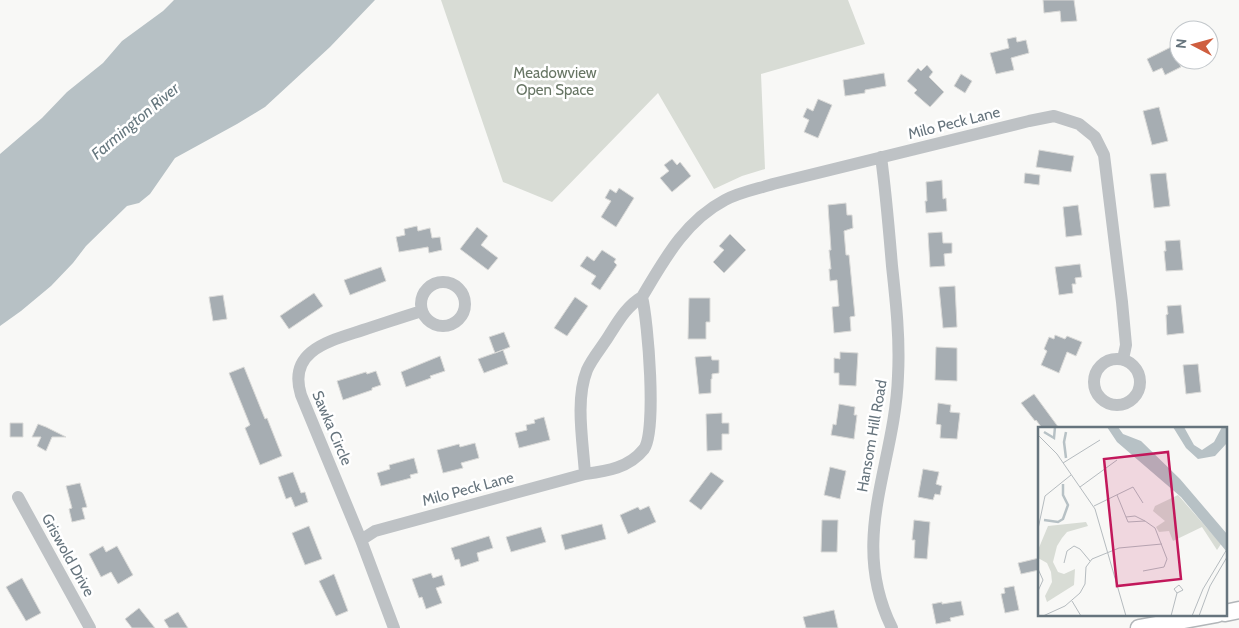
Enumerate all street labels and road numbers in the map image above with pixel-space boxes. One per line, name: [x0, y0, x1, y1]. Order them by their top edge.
street label: Milo Peck Lane: [906, 103, 1002, 143]
street label: Hansom Hill Road: [853, 378, 891, 494]
street label: Sawka Circle: [308, 388, 356, 468]
street label: Milo Peck Lane: [420, 468, 516, 510]
street label: Griswold Drive: [38, 510, 98, 600]

